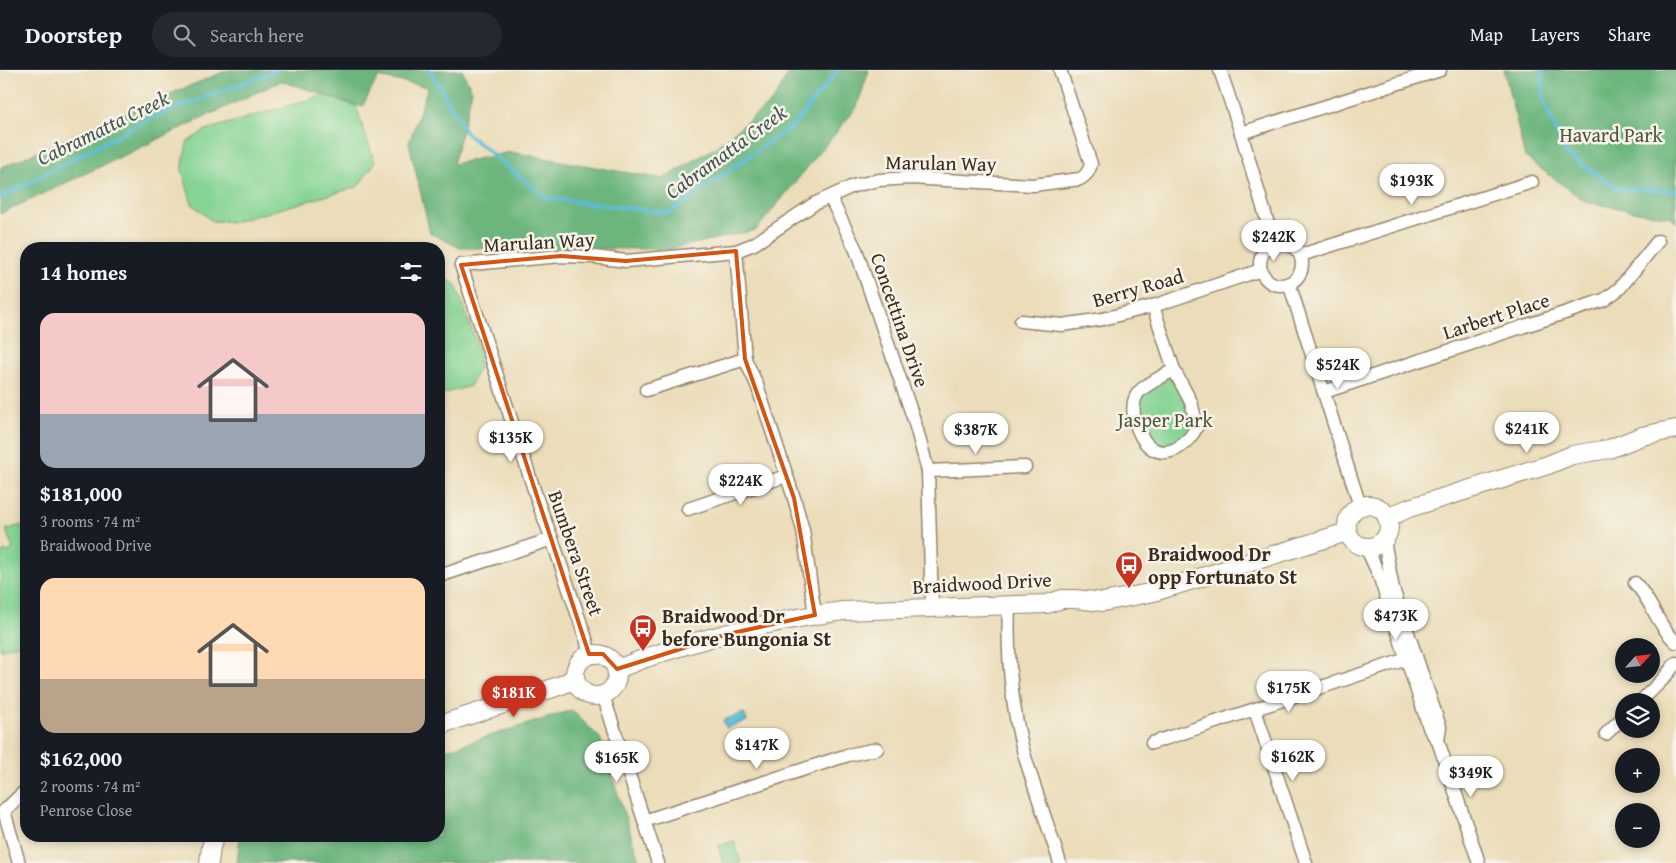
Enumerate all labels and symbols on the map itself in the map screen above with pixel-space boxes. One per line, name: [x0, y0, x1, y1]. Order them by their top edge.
water label: Cabramatta Creek: [32, 82, 174, 173]
water label: Cabramatta Creek: [659, 97, 793, 206]
park label: Havard Park: [1559, 120, 1663, 149]
street label: Marulan Way: [885, 147, 997, 178]
pin: $193K: [1377, 164, 1447, 206]
pin: $242K: [1239, 220, 1309, 262]
street label: Marulan Way: [483, 224, 595, 259]
street label: Concettina Drive: [864, 249, 937, 391]
street label: Berry Road: [1089, 261, 1187, 314]
street label: Larbert Place: [1439, 285, 1553, 346]
pin: $524K: [1303, 348, 1373, 390]
park label: Jasper Park: [1114, 405, 1213, 434]
pin: $387K: [941, 412, 1011, 455]
pin: $241K: [1492, 412, 1562, 454]
pin: $135K: [476, 420, 546, 463]
pin: $224K: [706, 464, 776, 506]
street label: Bumbera Street: [541, 486, 611, 619]
place label: Braidwood Dr opp Fortunato St: [1148, 539, 1297, 591]
bus stop icon: Braidwood Dr opp Fortunato St: [1114, 550, 1144, 589]
street label: Braidwood Drive: [912, 564, 1052, 601]
pin: $473K: [1361, 598, 1431, 641]
place label: Braidwood Dr before Bungonia St: [662, 601, 832, 653]
bus stop icon: Braidwood Dr before Bungonia St: [628, 613, 658, 652]
north arrow: [1615, 638, 1660, 682]
pin: $175K: [1254, 670, 1324, 713]
pin: $181K: [479, 676, 549, 718]
pin: $147K: [722, 728, 792, 770]
pin: $165K: [582, 740, 652, 783]
pin: $162K: [1258, 740, 1328, 782]
pin: $349K: [1436, 756, 1506, 798]

